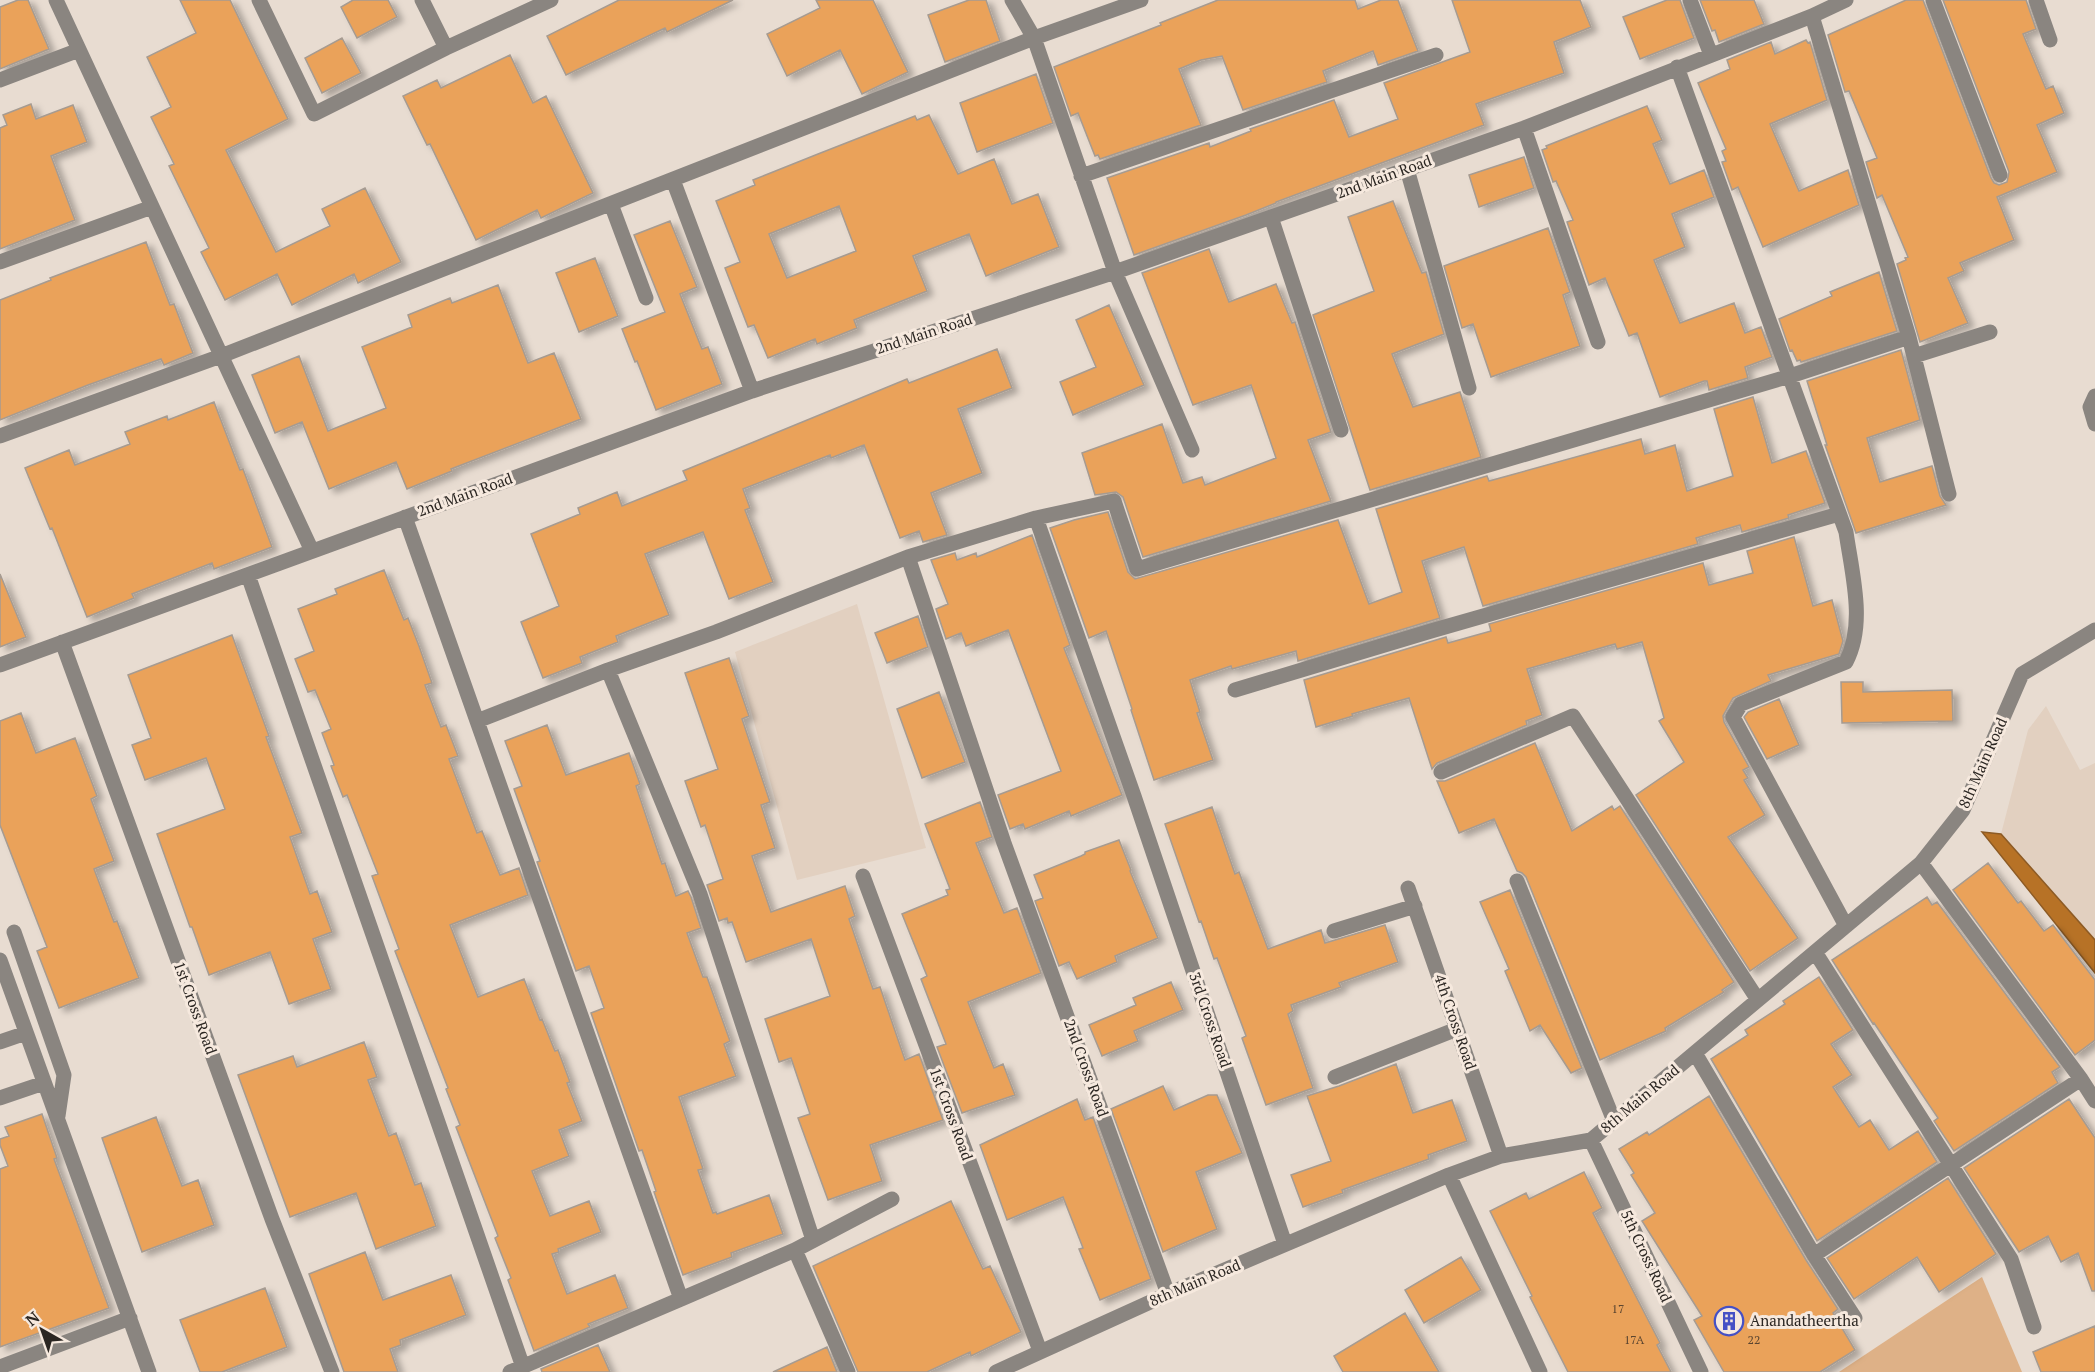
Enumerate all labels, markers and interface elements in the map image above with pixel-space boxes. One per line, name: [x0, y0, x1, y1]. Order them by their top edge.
street label: 2nd Main Road: [1333, 150, 1434, 203]
street label: 2nd Main Road: [873, 308, 974, 358]
street label: 2nd Main Road: [414, 468, 515, 521]
street label: 8th Main Road: [1953, 714, 2011, 811]
street label: 1st Cross Road: [170, 958, 222, 1057]
street label: 3rd Cross Road: [1185, 969, 1237, 1070]
street label: 4th Cross Road: [1430, 971, 1482, 1072]
street label: 2nd Cross Road: [1060, 1016, 1114, 1119]
street label: 8th Main Road: [1596, 1059, 1683, 1137]
street label: 1st Cross Road: [926, 1064, 978, 1163]
street label: 5th Cross Road: [1617, 1206, 1677, 1305]
street label: 8th Main Road: [1146, 1254, 1243, 1310]
north arrow: [12, 1300, 72, 1360]
house number: 17: [1612, 1301, 1624, 1316]
building icon: Anandatheertha: [1713, 1305, 1745, 1337]
text: N: [21, 1306, 44, 1331]
place label: Anandatheertha: [1750, 1310, 1859, 1330]
house number: 17A: [1624, 1332, 1645, 1347]
house number: 22: [1748, 1332, 1760, 1347]

